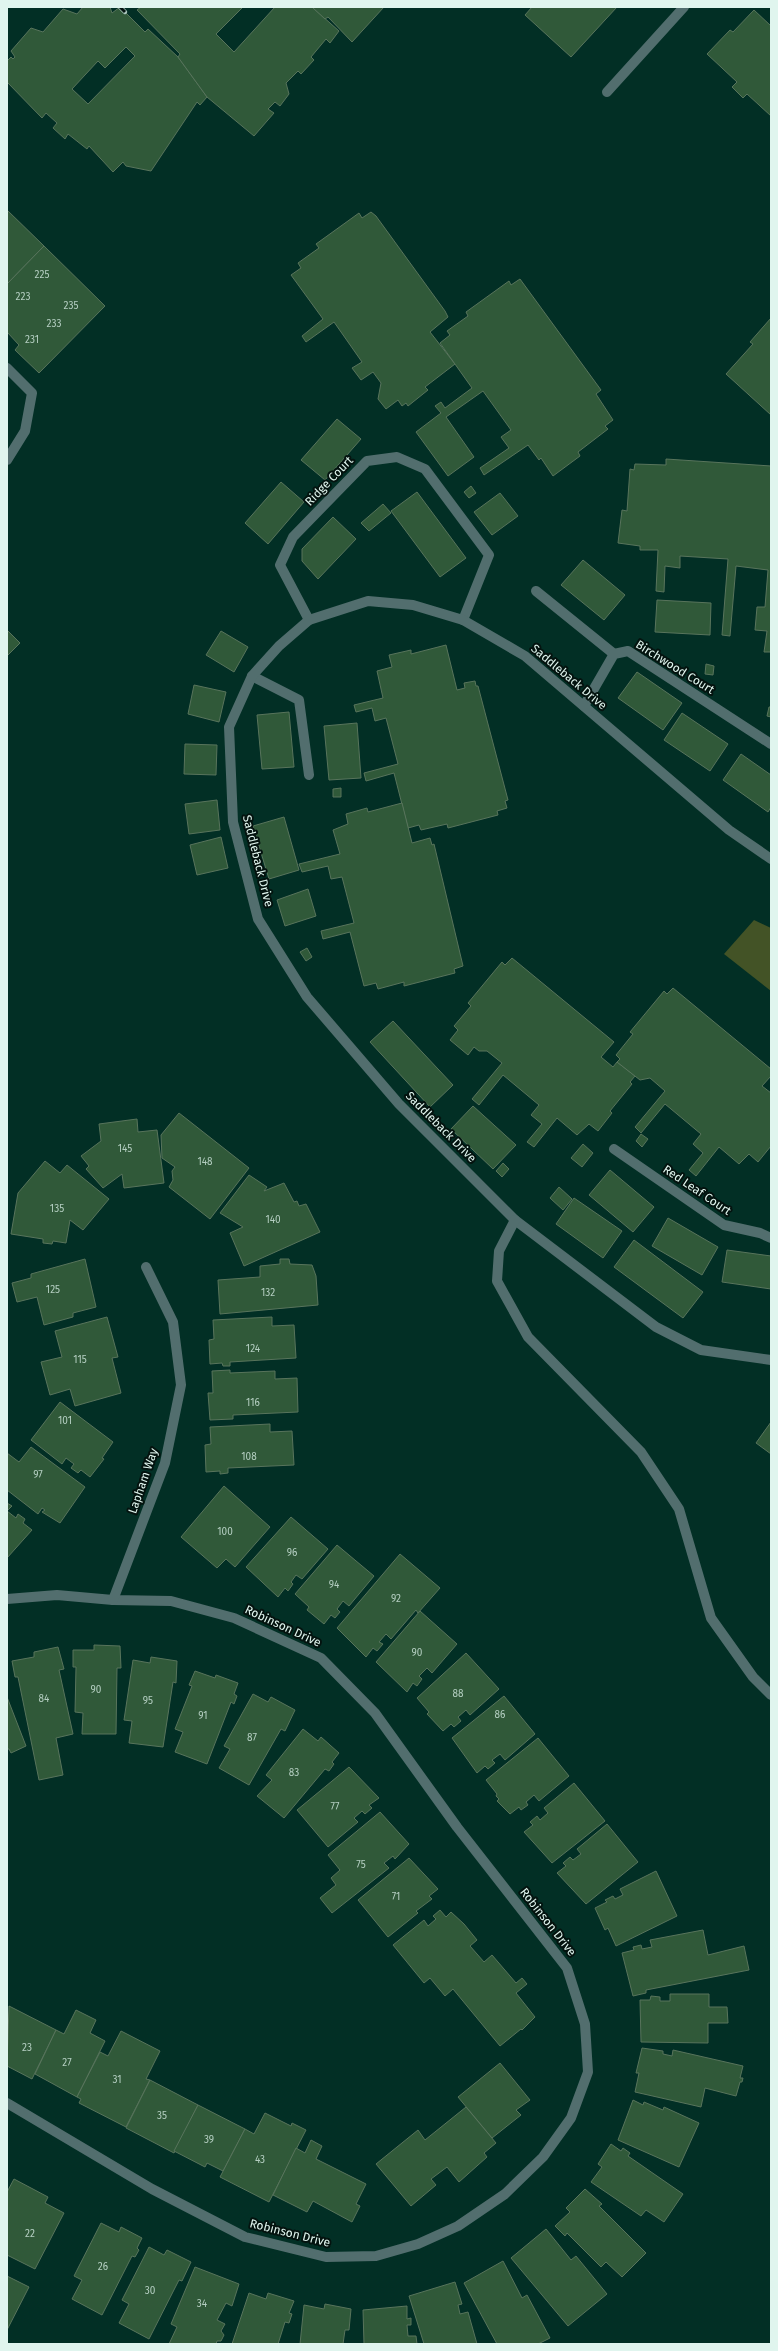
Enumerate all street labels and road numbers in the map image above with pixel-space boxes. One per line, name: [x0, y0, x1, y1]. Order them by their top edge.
street label: Ridge Court: [302, 453, 356, 509]
street label: Birchwood Court: [633, 637, 717, 697]
street label: Saddleback Drive: [528, 641, 610, 713]
street label: Saddleback Drive: [240, 814, 276, 908]
street label: Saddleback Drive: [403, 1089, 479, 1165]
street label: Red Leaf Court: [660, 1162, 734, 1218]
street label: Lapham Way: [125, 1446, 161, 1516]
street label: Robinson Drive: [243, 1602, 323, 1650]
street label: Robinson Drive: [517, 1885, 579, 1959]
street label: Robinson Drive: [248, 2216, 332, 2250]

